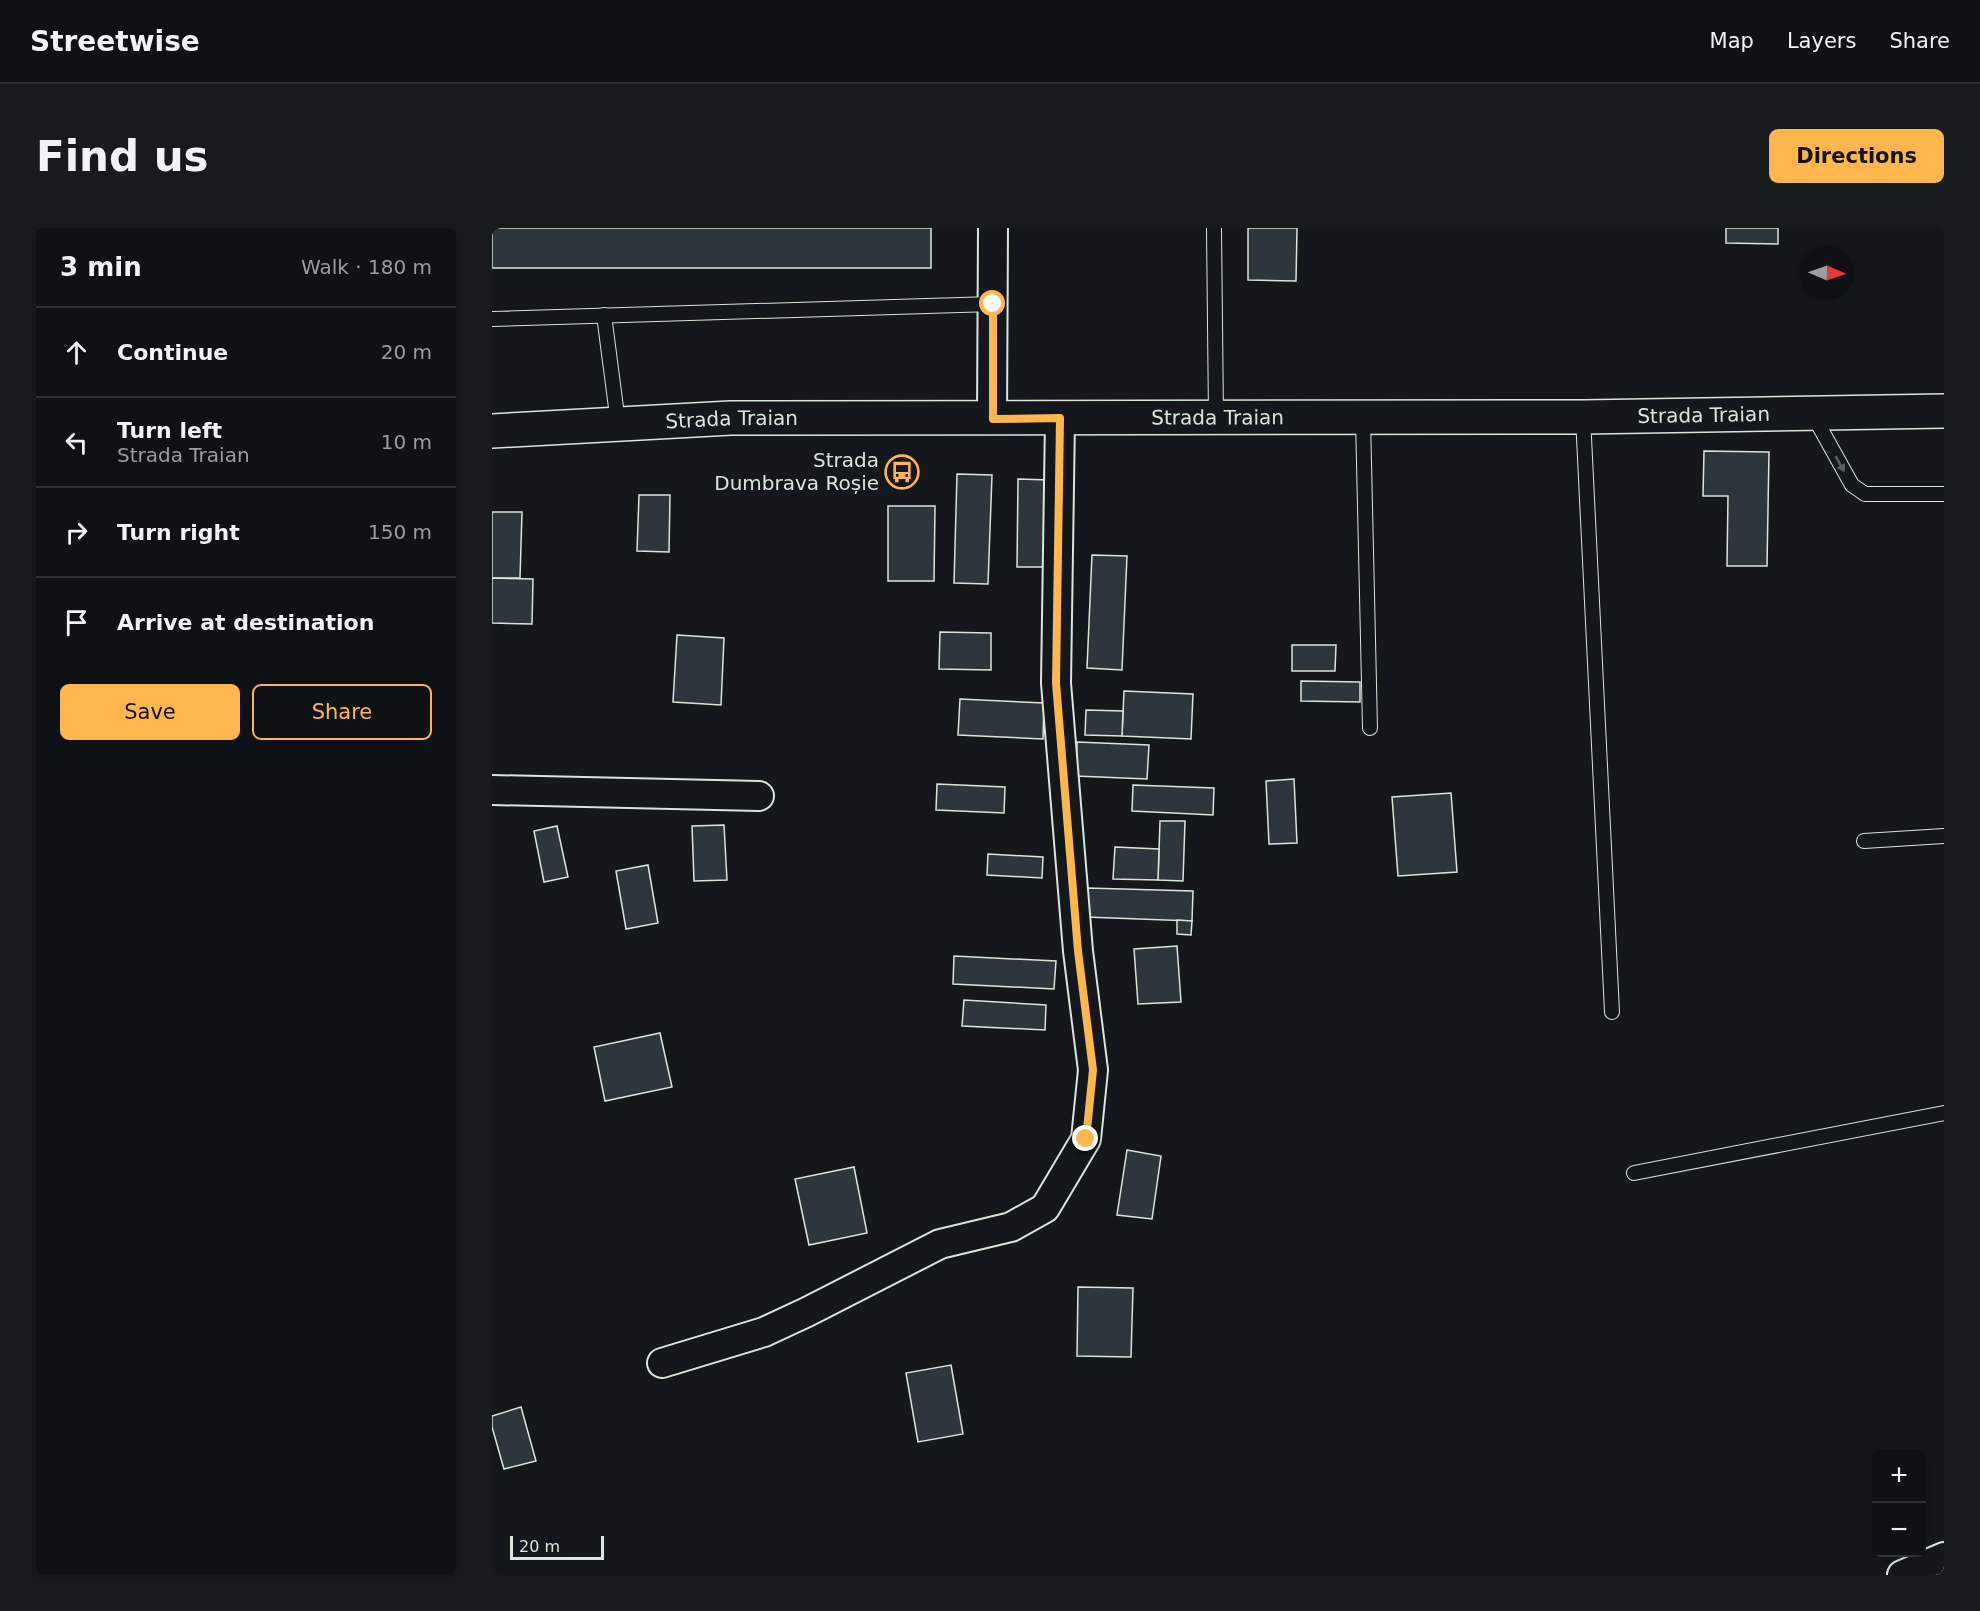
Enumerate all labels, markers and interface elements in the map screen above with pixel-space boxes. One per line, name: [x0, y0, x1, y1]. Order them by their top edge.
text: Streetwise: [30, 25, 200, 58]
text: Map: [1710, 29, 1754, 53]
text: Layers: [1787, 29, 1856, 53]
text: Share: [1889, 29, 1950, 53]
button: Directions: [1769, 129, 1944, 183]
text: Find us: [36, 132, 209, 181]
north arrow: [1800, 246, 1854, 300]
text: 3 min: [60, 252, 142, 282]
text: Walk · 180 m: [301, 255, 432, 279]
route start: [979, 290, 1005, 316]
icon: ahead: [60, 336, 93, 369]
text: Continue: [117, 340, 228, 365]
text: 20 m: [381, 340, 432, 364]
street label: Strada Traian: [1637, 402, 1770, 428]
street label: Strada Traian: [1151, 405, 1284, 430]
street label: Strada Traian: [665, 406, 798, 434]
text: Turn left: [117, 418, 222, 443]
icon: left: [60, 426, 93, 459]
text: 10 m: [381, 430, 432, 454]
text: Strada Traian: [117, 443, 250, 467]
place label: Strada Dumbrava Roșie: [714, 448, 879, 495]
bus stop icon: Strada Dumbrava Roșie: [884, 454, 920, 490]
one-way arrow: [1835, 456, 1845, 473]
icon: right: [60, 516, 93, 549]
text: Turn right: [117, 520, 240, 545]
text: 150 m: [368, 520, 432, 544]
icon: arrive: [60, 606, 93, 639]
text: Arrive at destination: [117, 610, 374, 635]
button: Save: [60, 684, 240, 740]
button: Share: [252, 684, 432, 740]
route end: [1072, 1125, 1098, 1151]
map controls: [1872, 1449, 1926, 1557]
button: +: [1872, 1449, 1926, 1503]
button: −: [1872, 1503, 1926, 1557]
scale bar: [510, 1533, 604, 1560]
text: 20 m: [519, 1537, 560, 1556]

